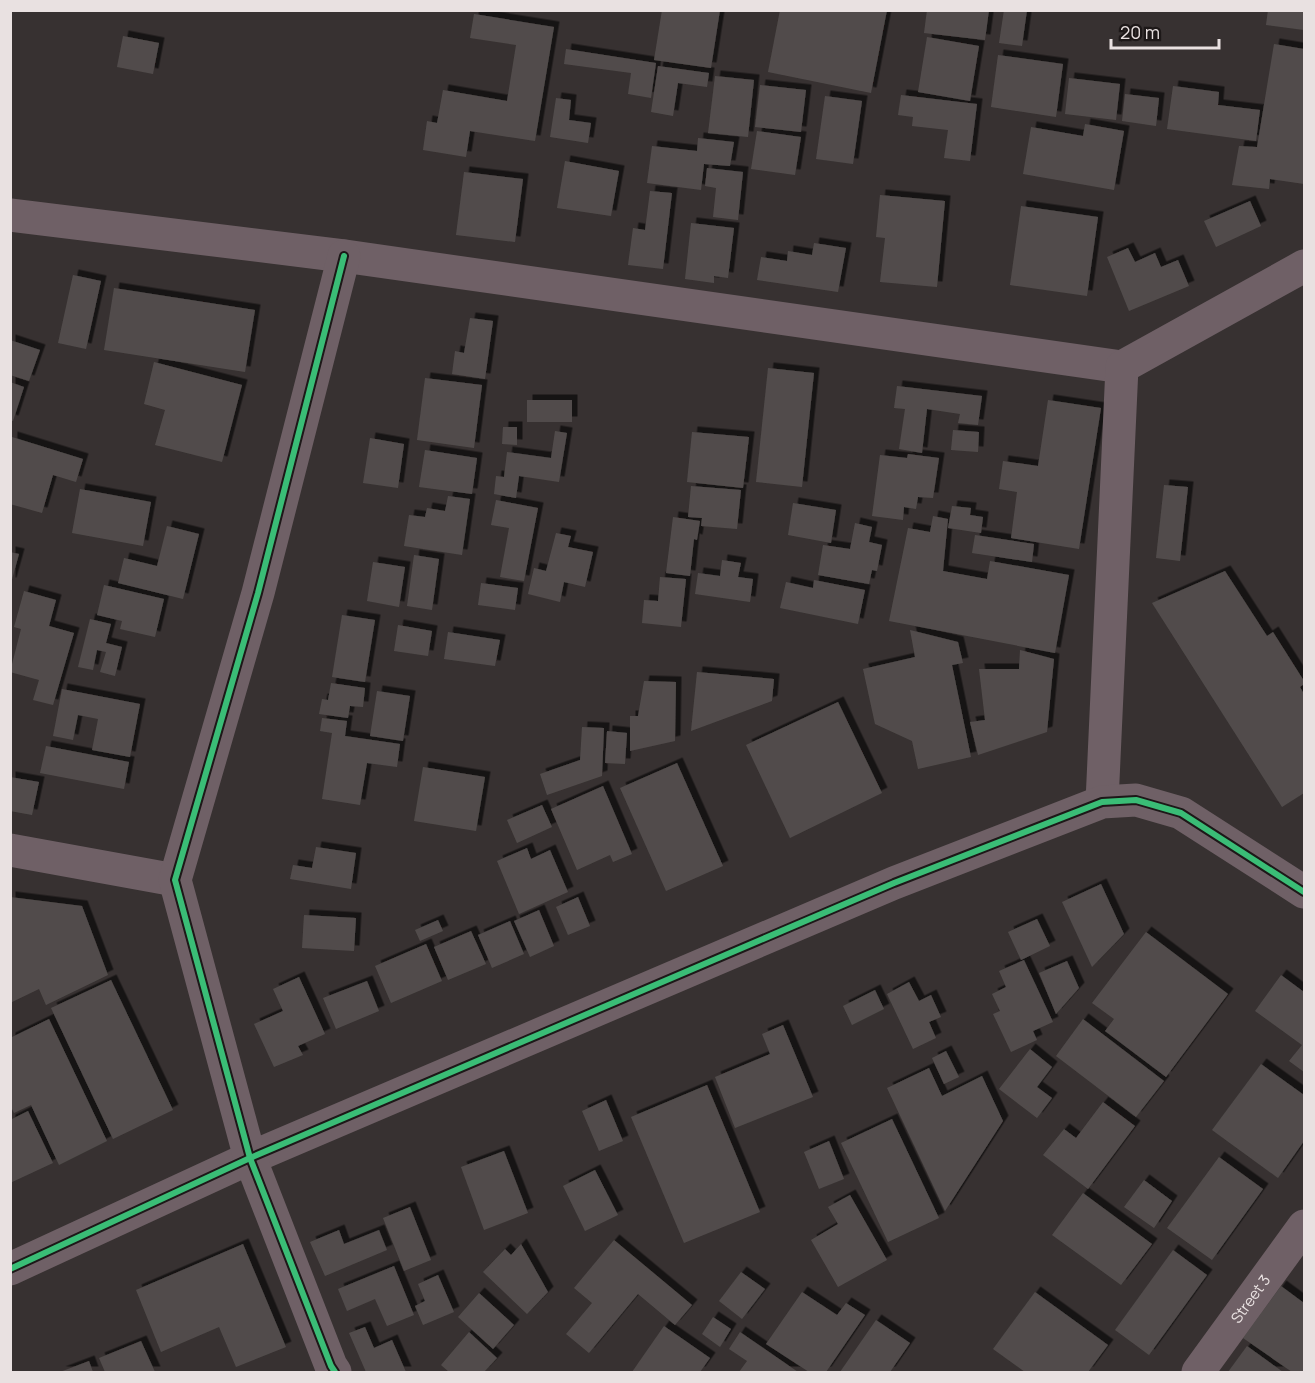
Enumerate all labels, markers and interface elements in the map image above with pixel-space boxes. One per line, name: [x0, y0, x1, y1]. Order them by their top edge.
scale bar: [1111, 12, 1219, 50]
text: 20 m: [1120, 20, 1160, 44]
street label: Street 3: [1226, 1270, 1275, 1327]

